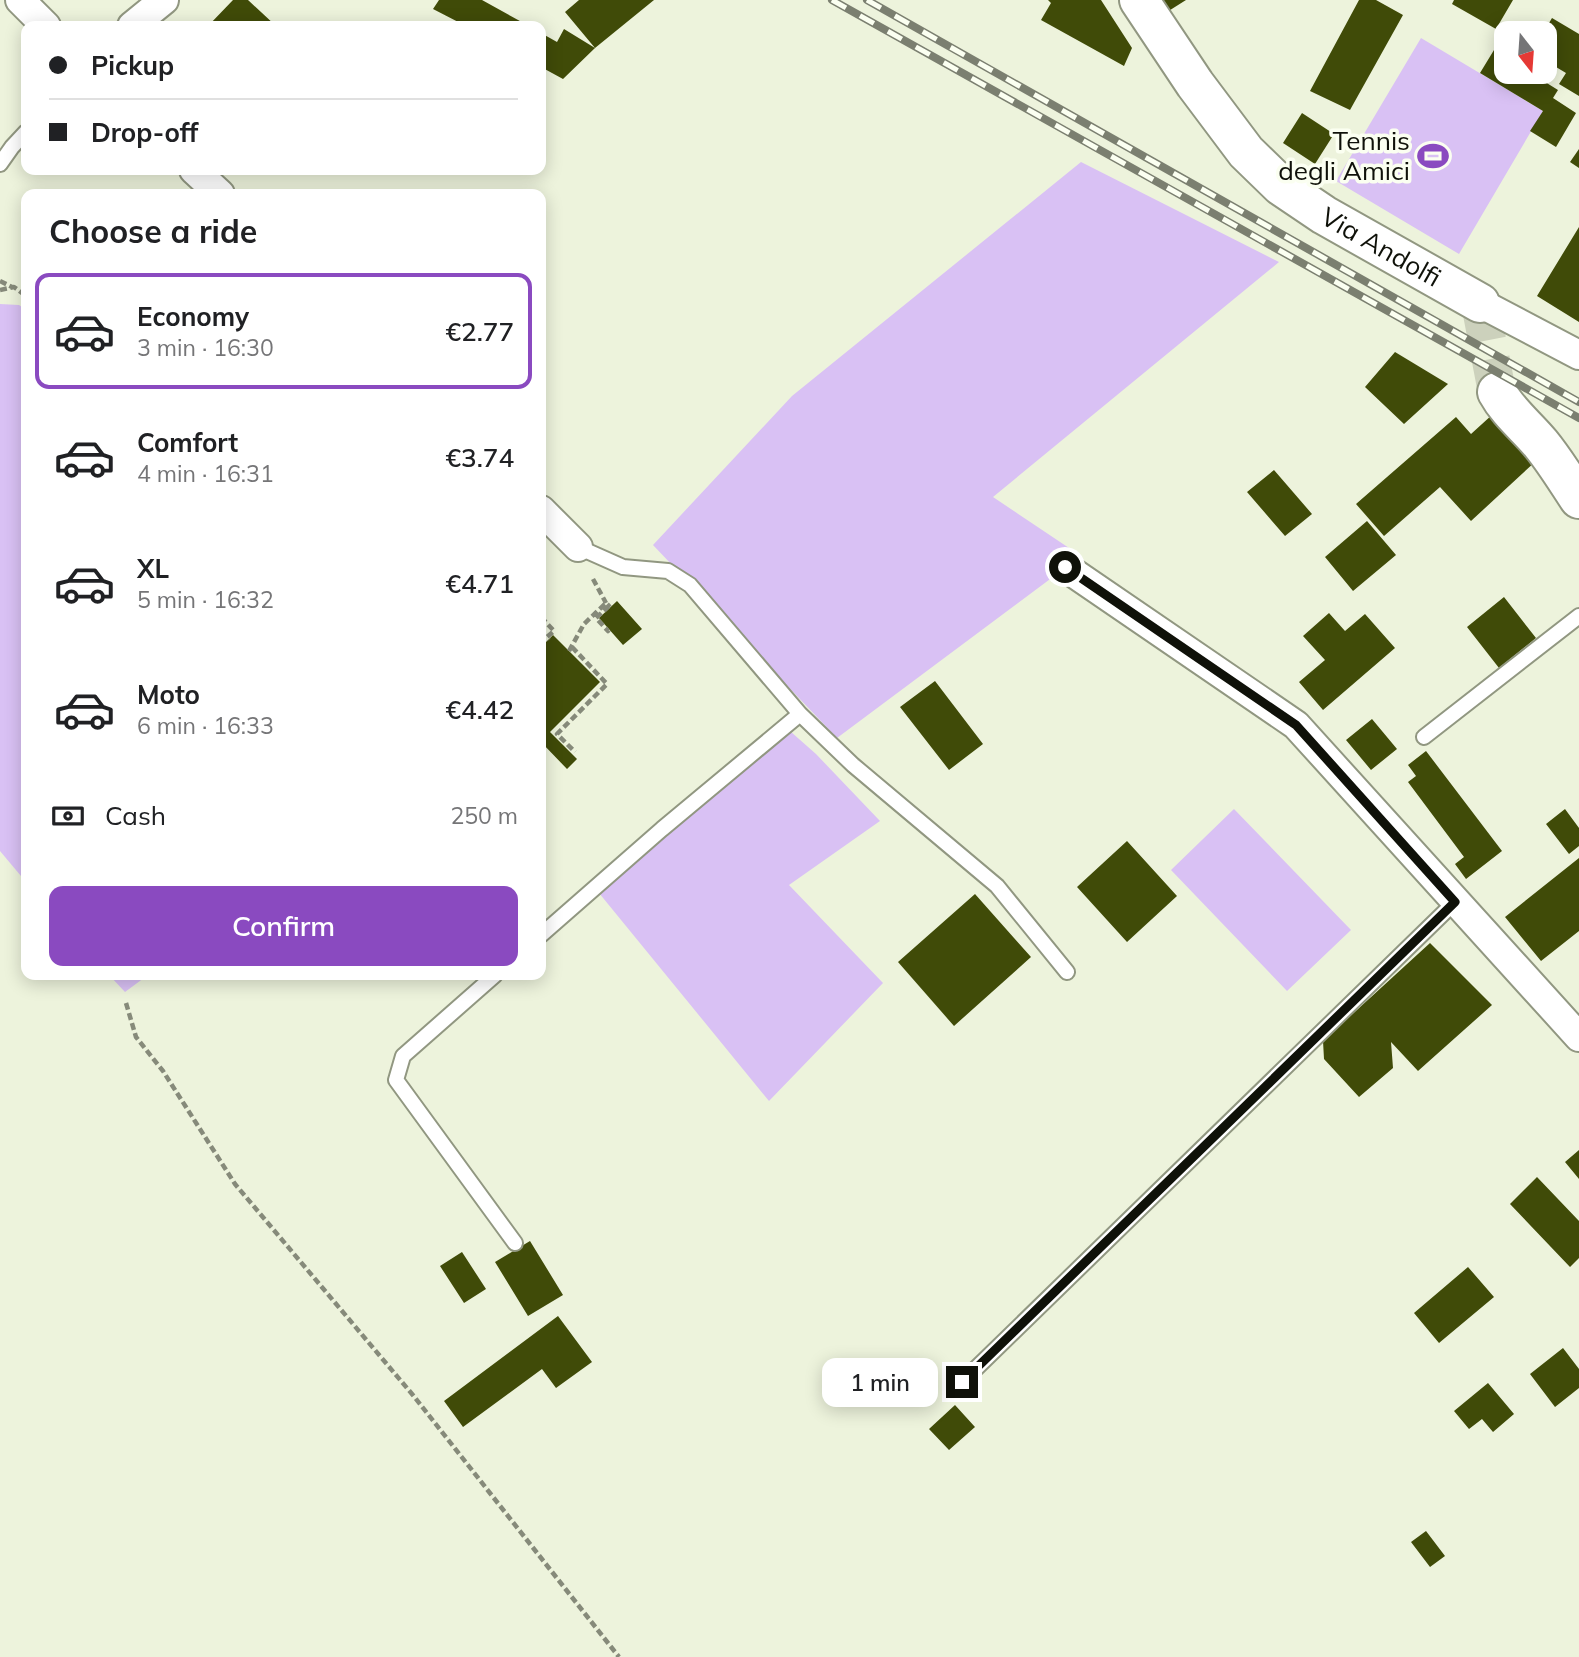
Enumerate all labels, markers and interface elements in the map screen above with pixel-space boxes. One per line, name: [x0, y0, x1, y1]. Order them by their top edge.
north arrow: [1494, 21, 1558, 84]
map controls: [1494, 21, 1557, 84]
text: Pickup: [91, 49, 174, 82]
text: Drop-off: [91, 116, 198, 149]
place label: Tennis degli Amici: [1278, 124, 1410, 187]
sports icon: Tennis degli Amici: [1416, 139, 1450, 173]
street label: Via Andolfi: [1315, 200, 1447, 294]
text: Choose a ride: [49, 211, 257, 251]
icon: car: [53, 300, 116, 363]
text: Economy: [137, 300, 249, 333]
text: €2.77: [445, 315, 514, 348]
text: 3 min · 16:30: [137, 333, 274, 362]
icon: car: [53, 426, 116, 489]
text: Comfort: [137, 426, 238, 459]
text: €3.74: [445, 441, 514, 474]
text: 4 min · 16:31: [137, 459, 274, 488]
route start: [1049, 551, 1081, 583]
icon: car: [53, 552, 116, 615]
text: XL: [137, 552, 169, 585]
text: €4.71: [445, 567, 514, 600]
text: 5 min · 16:32: [137, 585, 274, 614]
icon: car: [53, 678, 116, 741]
text: Moto: [137, 678, 200, 711]
text: €4.42: [445, 693, 514, 726]
text: 6 min · 16:33: [137, 711, 274, 740]
icon: cash: [49, 797, 87, 835]
text: Cash: [105, 799, 166, 832]
text: 250 m: [450, 801, 518, 830]
button: Confirm: [49, 886, 518, 966]
callout: 1 min: [822, 1358, 937, 1406]
route end: [946, 1366, 978, 1398]
text: 1 min: [850, 1368, 910, 1397]

